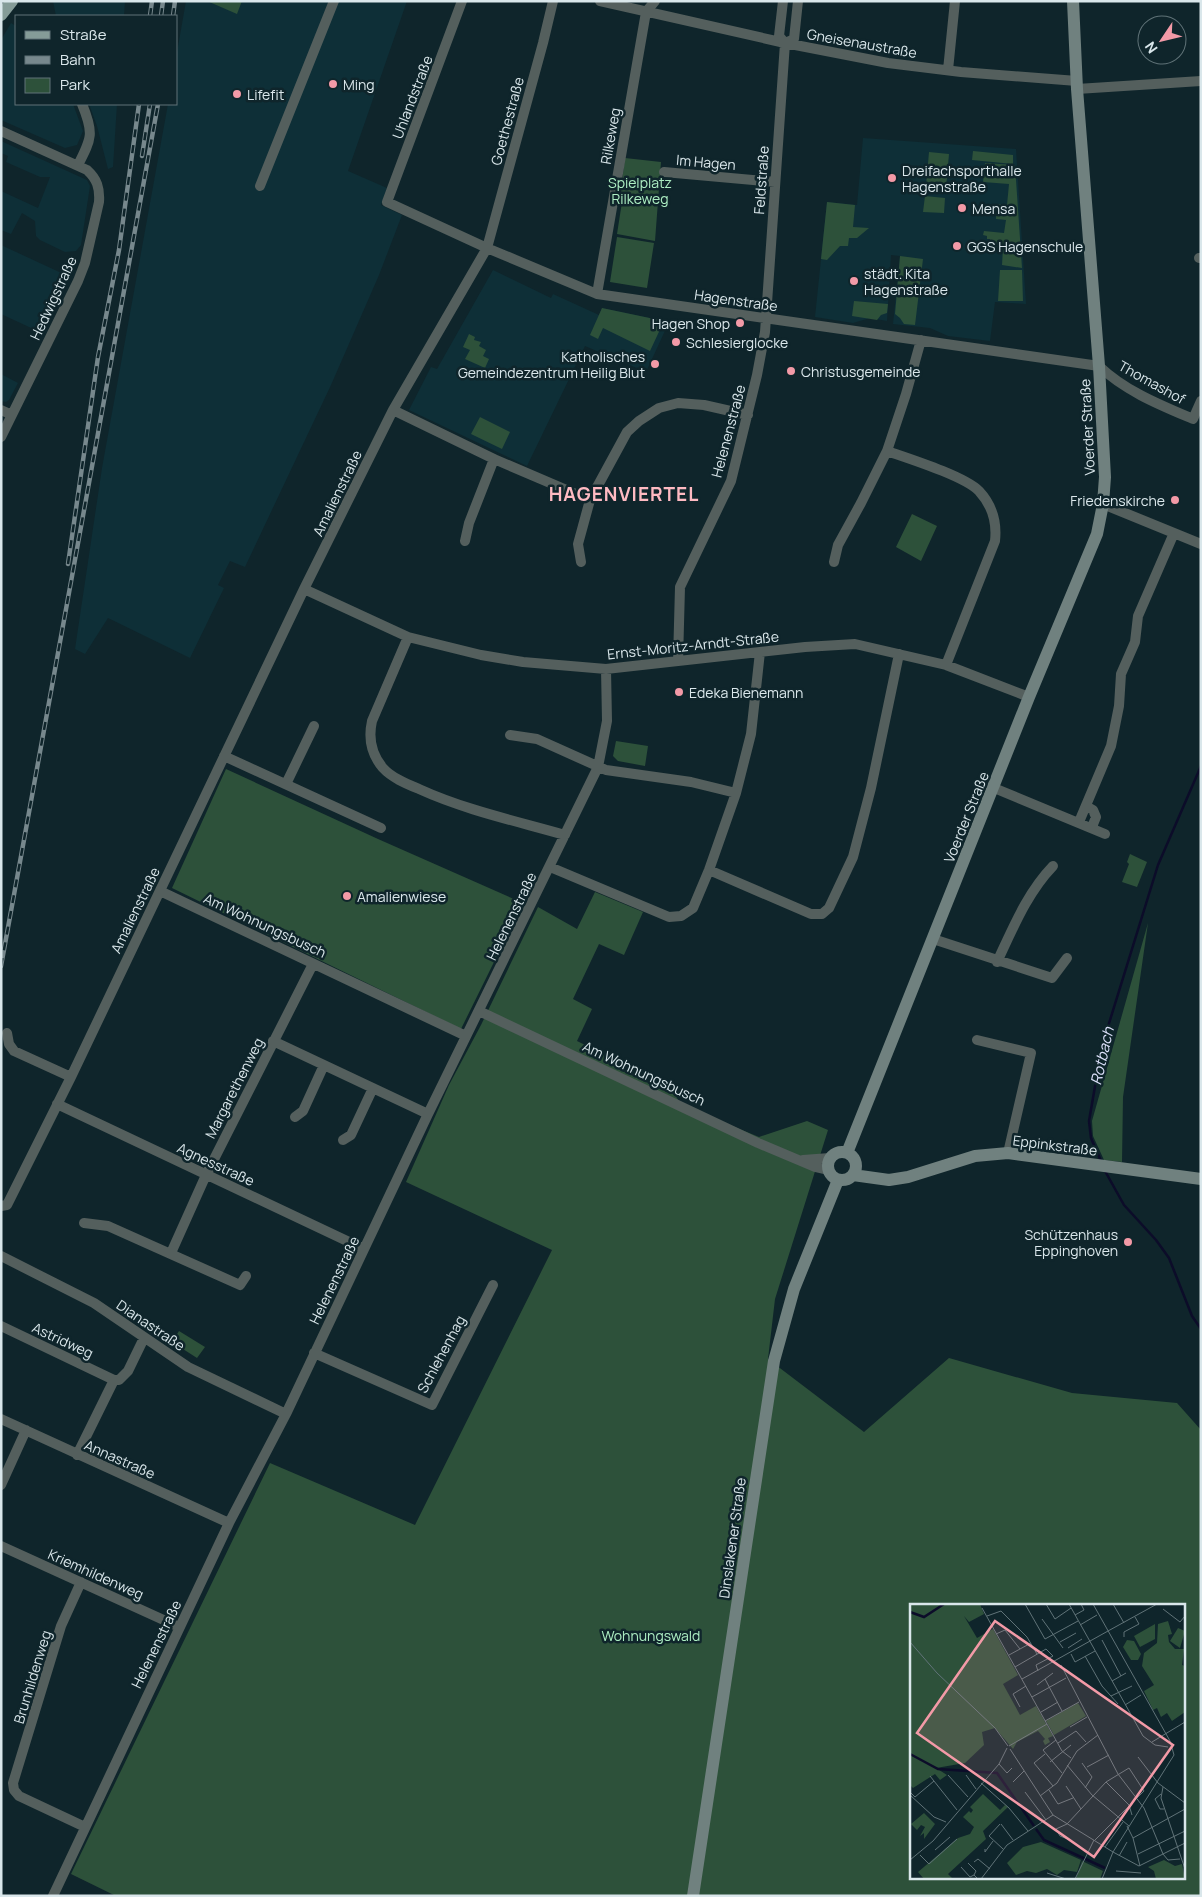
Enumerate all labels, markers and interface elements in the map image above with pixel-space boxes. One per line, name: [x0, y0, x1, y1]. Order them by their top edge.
legend: [15, 15, 178, 105]
north arrow: [1137, 15, 1187, 65]
text: Straße: [60, 24, 107, 45]
street label: Gneisenaustraße: [806, 24, 918, 62]
text: N: [1140, 38, 1162, 57]
text: Bahn: [60, 49, 95, 70]
street label: Uhlandstraße: [387, 53, 437, 141]
text: Park: [60, 74, 90, 95]
place label: Ming: [343, 75, 375, 94]
street label: Goethestraße: [486, 75, 528, 167]
marker: Ming: [327, 78, 339, 90]
place label: Lifefit: [247, 85, 285, 104]
marker: Lifefit: [231, 88, 243, 100]
street label: Rilkeweg: [596, 106, 624, 166]
street label: Feldstraße: [749, 145, 773, 215]
street label: Im Hagen: [675, 150, 737, 174]
place label: Dreifachsporthalle Hagenstraße: [902, 161, 1022, 196]
marker: Dreifachsporthalle Hagenstraße: [886, 172, 898, 184]
park label: Spielplatz Rilkeweg: [608, 173, 672, 208]
place label: Mensa: [972, 199, 1015, 218]
marker: Mensa: [956, 202, 968, 214]
place label: GGS Hagenschule: [967, 237, 1083, 256]
marker: GGS Hagenschule: [951, 240, 963, 252]
street label: Hedwigstraße: [25, 253, 81, 343]
place label: städt. Kita Hagenstraße: [864, 264, 948, 299]
marker: städt. Kita Hagenstraße: [848, 275, 860, 287]
street label: Hagenstraße: [693, 285, 779, 315]
place label: Hagen Shop: [652, 314, 730, 333]
marker: Hagen Shop: [734, 317, 746, 329]
place label: Schlesierglocke: [686, 333, 788, 352]
marker: Schlesierglocke: [670, 336, 682, 348]
place label: Katholisches Gemeindezentrum Heilig Blut: [458, 347, 645, 382]
street label: Thomashof: [1115, 356, 1189, 408]
marker: Katholisches Gemeindezentrum Heilig Blut: [649, 358, 661, 370]
place label: Christusgemeinde: [801, 362, 921, 381]
marker: Christusgemeinde: [785, 365, 797, 377]
street label: Voerder Straße: [1075, 378, 1099, 476]
street label: Helenenstraße: [706, 382, 750, 480]
street label: Amalienstraße: [308, 447, 366, 539]
district label: HAGENVIERTEL: [549, 481, 699, 507]
place label: Friedenskirche: [1070, 491, 1165, 510]
marker: Friedenskirche: [1169, 494, 1181, 506]
street label: Ernst-Moritz-Arndt-Straße: [606, 627, 780, 663]
place label: Edeka Bienemann: [689, 683, 803, 702]
marker: Edeka Bienemann: [673, 686, 685, 698]
street label: Voerder Straße: [939, 769, 993, 865]
street label: Amalienstraße: [106, 864, 164, 956]
street label: Helenenstraße: [481, 869, 541, 963]
place label: Amalienwiese: [357, 887, 446, 906]
street label: Am Wohnungsbusch: [201, 888, 329, 962]
marker: Amalienwiese: [341, 890, 353, 902]
water label: Rotbach: [1085, 1024, 1119, 1087]
street label: Margarethenweg: [200, 1034, 268, 1142]
street label: Am Wohnungsbusch: [580, 1036, 708, 1110]
street label: Eppinkstraße: [1012, 1130, 1098, 1160]
street label: Agnesstraße: [174, 1138, 258, 1190]
place label: Schützenhaus Eppinghoven: [1024, 1225, 1118, 1260]
street label: Helenenstraße: [304, 1233, 364, 1327]
marker: Schützenhaus Eppinghoven: [1122, 1236, 1134, 1248]
street label: Dianastraße: [113, 1295, 189, 1355]
street label: Schlehenhag: [413, 1312, 469, 1396]
street label: Astridweg: [29, 1318, 97, 1362]
street label: Annastraße: [82, 1435, 158, 1483]
street label: Dinslakener Straße: [714, 1476, 750, 1600]
street label: Kriemhildenweg: [45, 1544, 147, 1604]
street label: Helenenstraße: [126, 1597, 186, 1691]
inset map: [910, 1604, 1184, 1880]
park label: Wohnungswald: [602, 1626, 700, 1645]
street label: Brunhildenweg: [9, 1628, 55, 1726]

